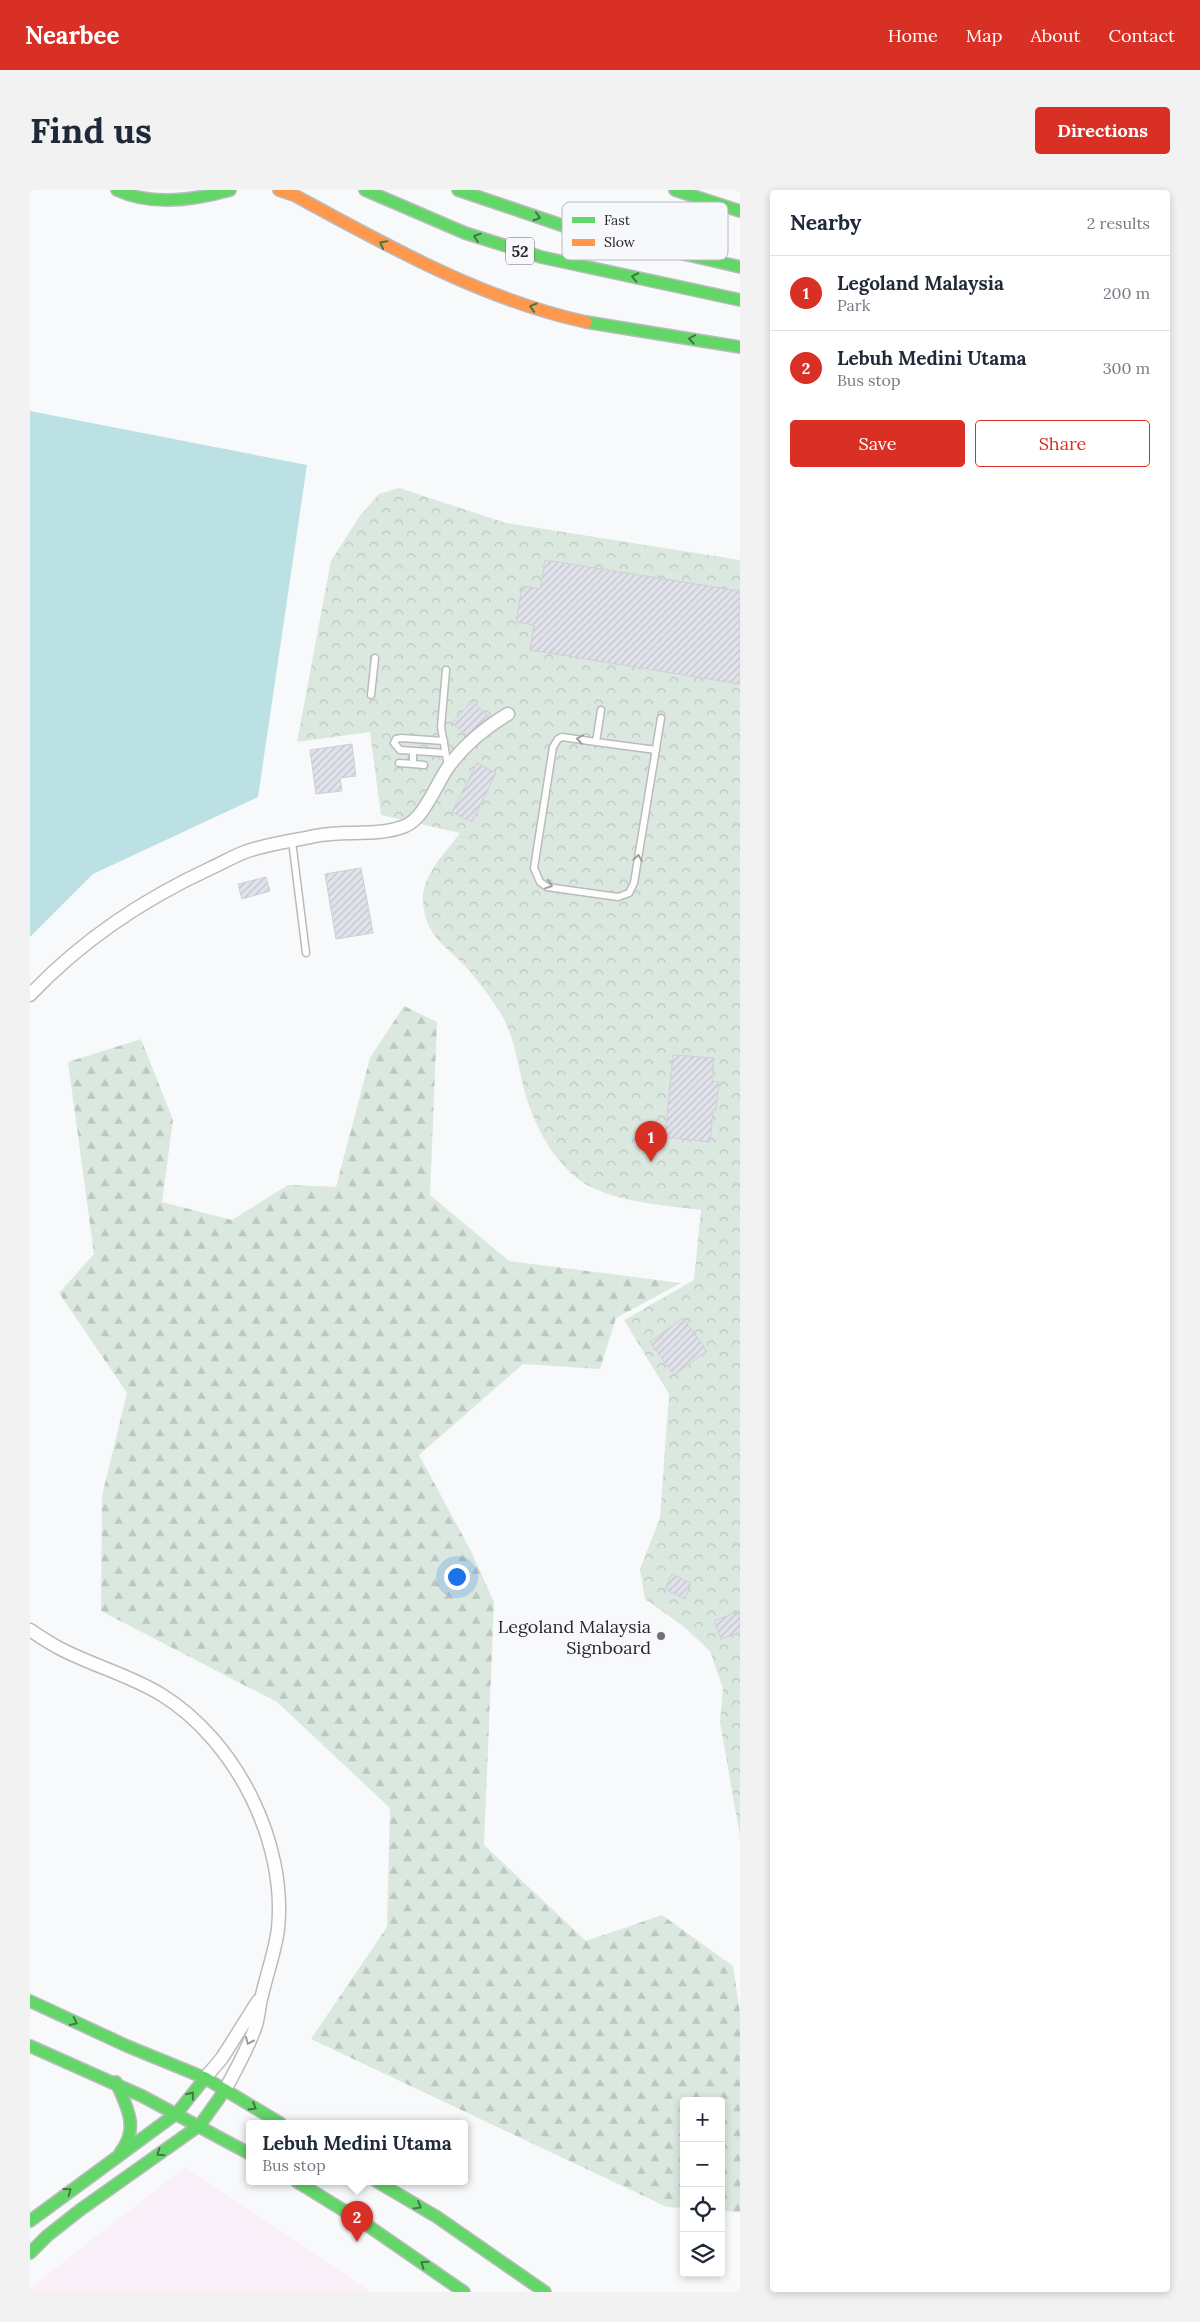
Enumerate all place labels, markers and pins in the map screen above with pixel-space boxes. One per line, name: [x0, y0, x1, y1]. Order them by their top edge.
pin: 1: [635, 1121, 667, 1162]
place label: Legoland Malaysia Signboard: [498, 1615, 651, 1659]
marker: Legoland Malaysia Signboard: [655, 1630, 667, 1642]
pin: 2: [341, 2201, 373, 2242]

